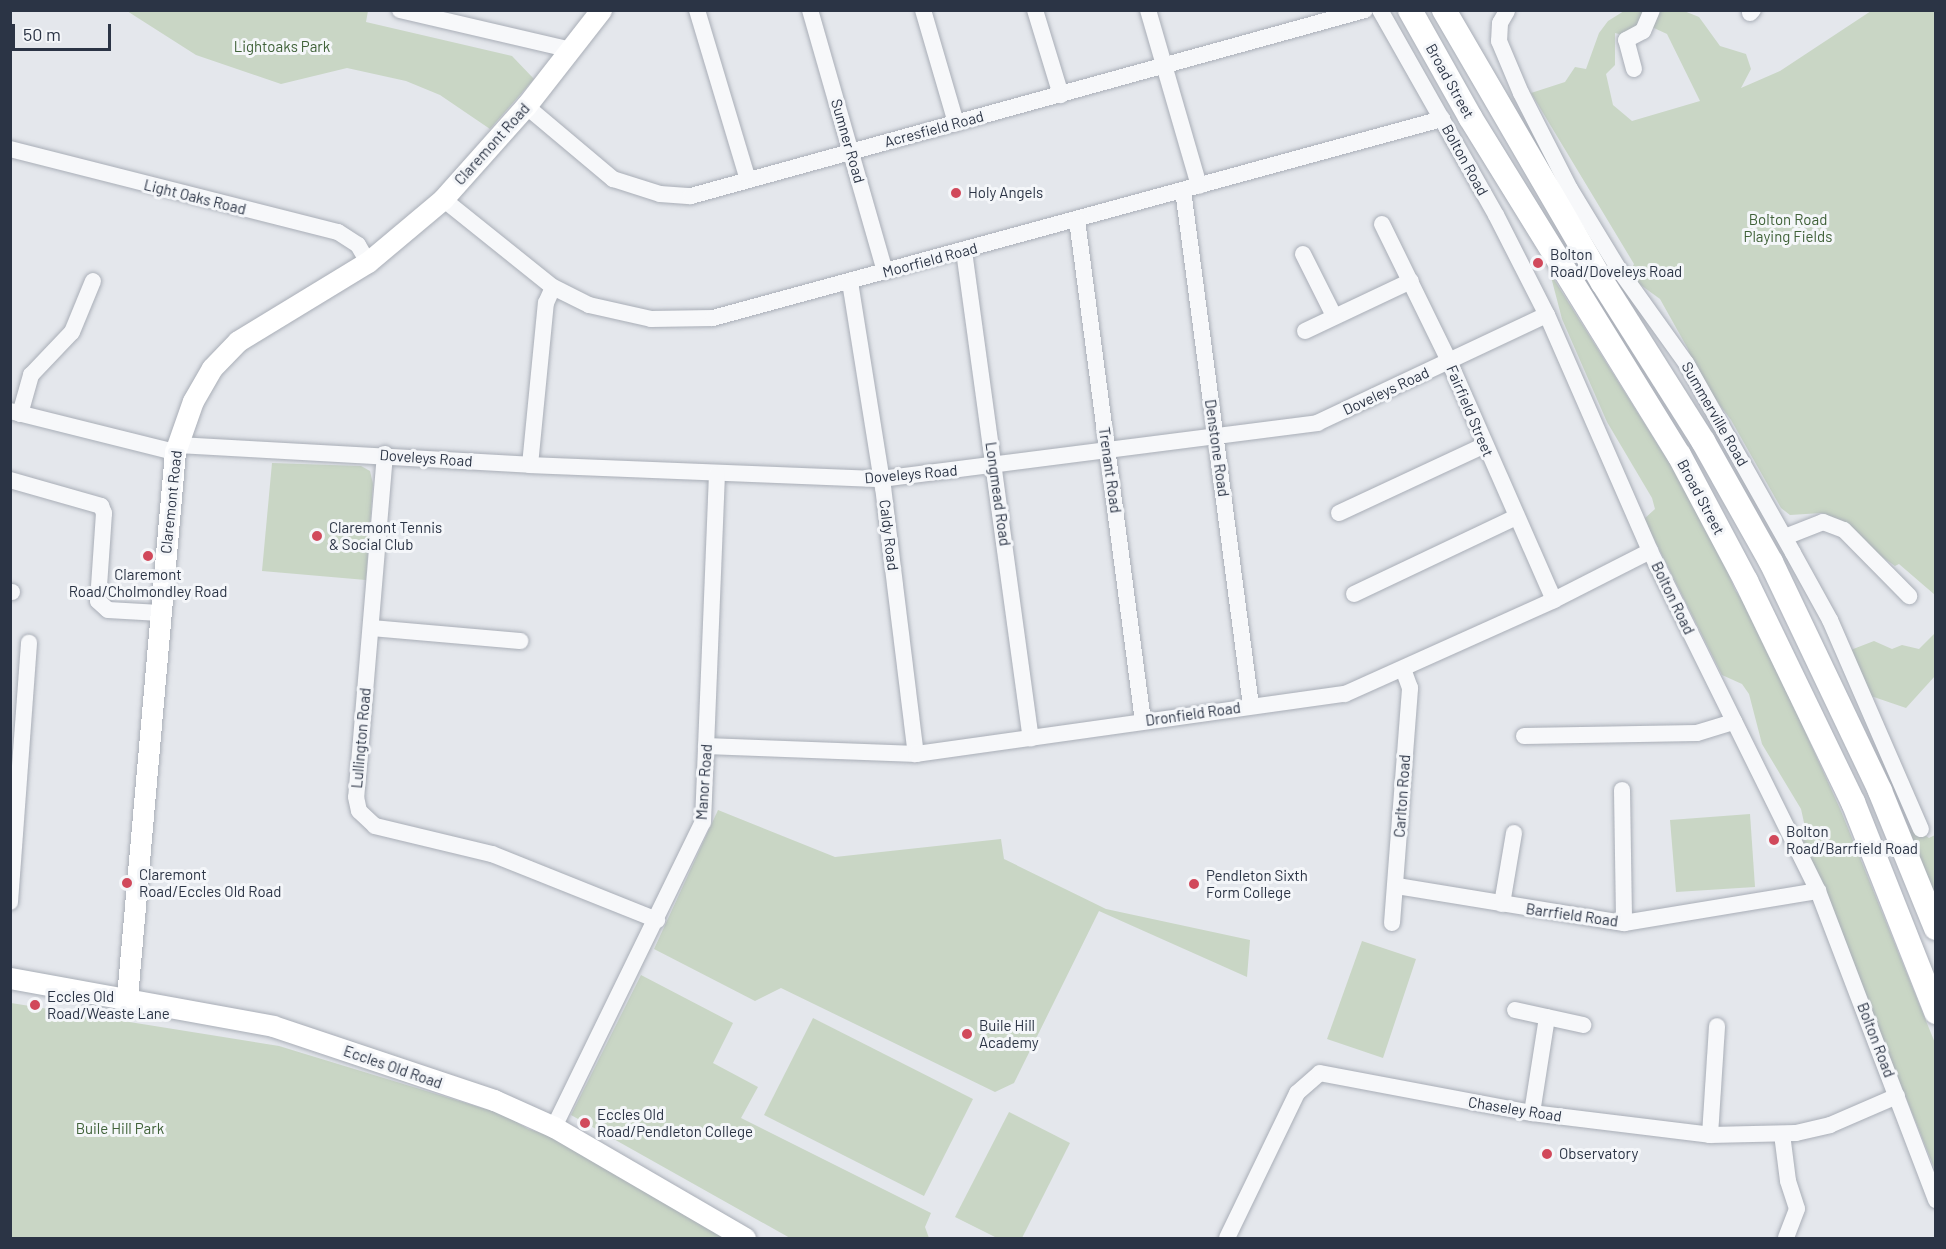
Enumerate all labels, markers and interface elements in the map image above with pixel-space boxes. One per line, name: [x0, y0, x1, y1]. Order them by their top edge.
scale bar: [15, 12, 114, 50]
text: 50 m: [23, 23, 61, 45]
park label: Lightoaks Park: [234, 38, 330, 56]
street label: Broad Street: [1422, 40, 1478, 122]
street label: Sumner Road: [827, 97, 869, 185]
street label: Claremont Road: [451, 99, 533, 189]
street label: Acresfield Road: [882, 107, 986, 151]
street label: Bolton Road: [1438, 121, 1492, 199]
street label: Light Oaks Road: [142, 176, 248, 218]
place label: Holy Angels: [968, 184, 1043, 202]
marker: Holy Angels: [949, 186, 963, 200]
park label: Bolton Road Playing Fields: [1744, 210, 1832, 245]
street label: Moorfield Road: [881, 239, 979, 281]
place label: Bolton Road/Doveleys Road: [1550, 245, 1682, 280]
marker: Bolton Road/Doveleys Road: [1531, 256, 1545, 270]
street label: Summerville Road: [1678, 359, 1752, 469]
street label: Fairfield Street: [1443, 362, 1497, 460]
street label: Doveleys Road: [1340, 363, 1432, 419]
street label: Denstone Road: [1201, 398, 1233, 498]
street label: Trenant Road: [1095, 426, 1125, 514]
street label: Longmead Road: [982, 441, 1014, 547]
street label: Doveleys Road: [379, 446, 473, 470]
street label: Claremont Road: [157, 449, 185, 555]
street label: Broad Street: [1674, 456, 1728, 538]
street label: Doveleys Road: [864, 461, 958, 487]
street label: Caldy Road: [876, 498, 902, 572]
place label: Claremont Tennis & Social Club: [329, 518, 442, 553]
marker: Claremont Tennis & Social Club: [310, 529, 324, 543]
marker: Claremont Road/Cholmondley Road: [141, 549, 155, 563]
street label: Bolton Road: [1648, 559, 1698, 637]
place label: Claremont Road/Cholmondley Road: [69, 565, 227, 600]
street label: Lullington Road: [348, 687, 374, 789]
street label: Dronfield Road: [1144, 698, 1242, 730]
street label: Manor Road: [692, 743, 716, 821]
street label: Carlton Road: [1390, 754, 1414, 838]
place label: Bolton Road/Barrfield Road: [1786, 822, 1918, 857]
marker: Bolton Road/Barrfield Road: [1767, 833, 1781, 847]
place label: Claremont Road/Eccles Old Road: [139, 865, 281, 900]
place label: Pendleton Sixth Form College: [1206, 866, 1308, 901]
marker: Claremont Road/Eccles Old Road: [120, 876, 134, 890]
marker: Pendleton Sixth Form College: [1187, 877, 1201, 891]
street label: Barrfield Road: [1525, 900, 1619, 930]
place label: Eccles Old Road/Weaste Lane: [47, 987, 170, 1022]
marker: Eccles Old Road/Weaste Lane: [28, 998, 42, 1012]
street label: Bolton Road: [1853, 1000, 1899, 1080]
place label: Buile Hill Academy: [979, 1016, 1039, 1051]
marker: Buile Hill Academy: [960, 1027, 974, 1041]
street label: Eccles Old Road: [341, 1042, 445, 1092]
street label: Chaseley Road: [1467, 1093, 1563, 1125]
place label: Eccles Old Road/Pendleton College: [597, 1105, 753, 1140]
marker: Eccles Old Road/Pendleton College: [578, 1116, 592, 1130]
park label: Buile Hill Park: [76, 1120, 164, 1138]
place label: Observatory: [1559, 1145, 1638, 1163]
marker: Observatory: [1540, 1147, 1554, 1161]

